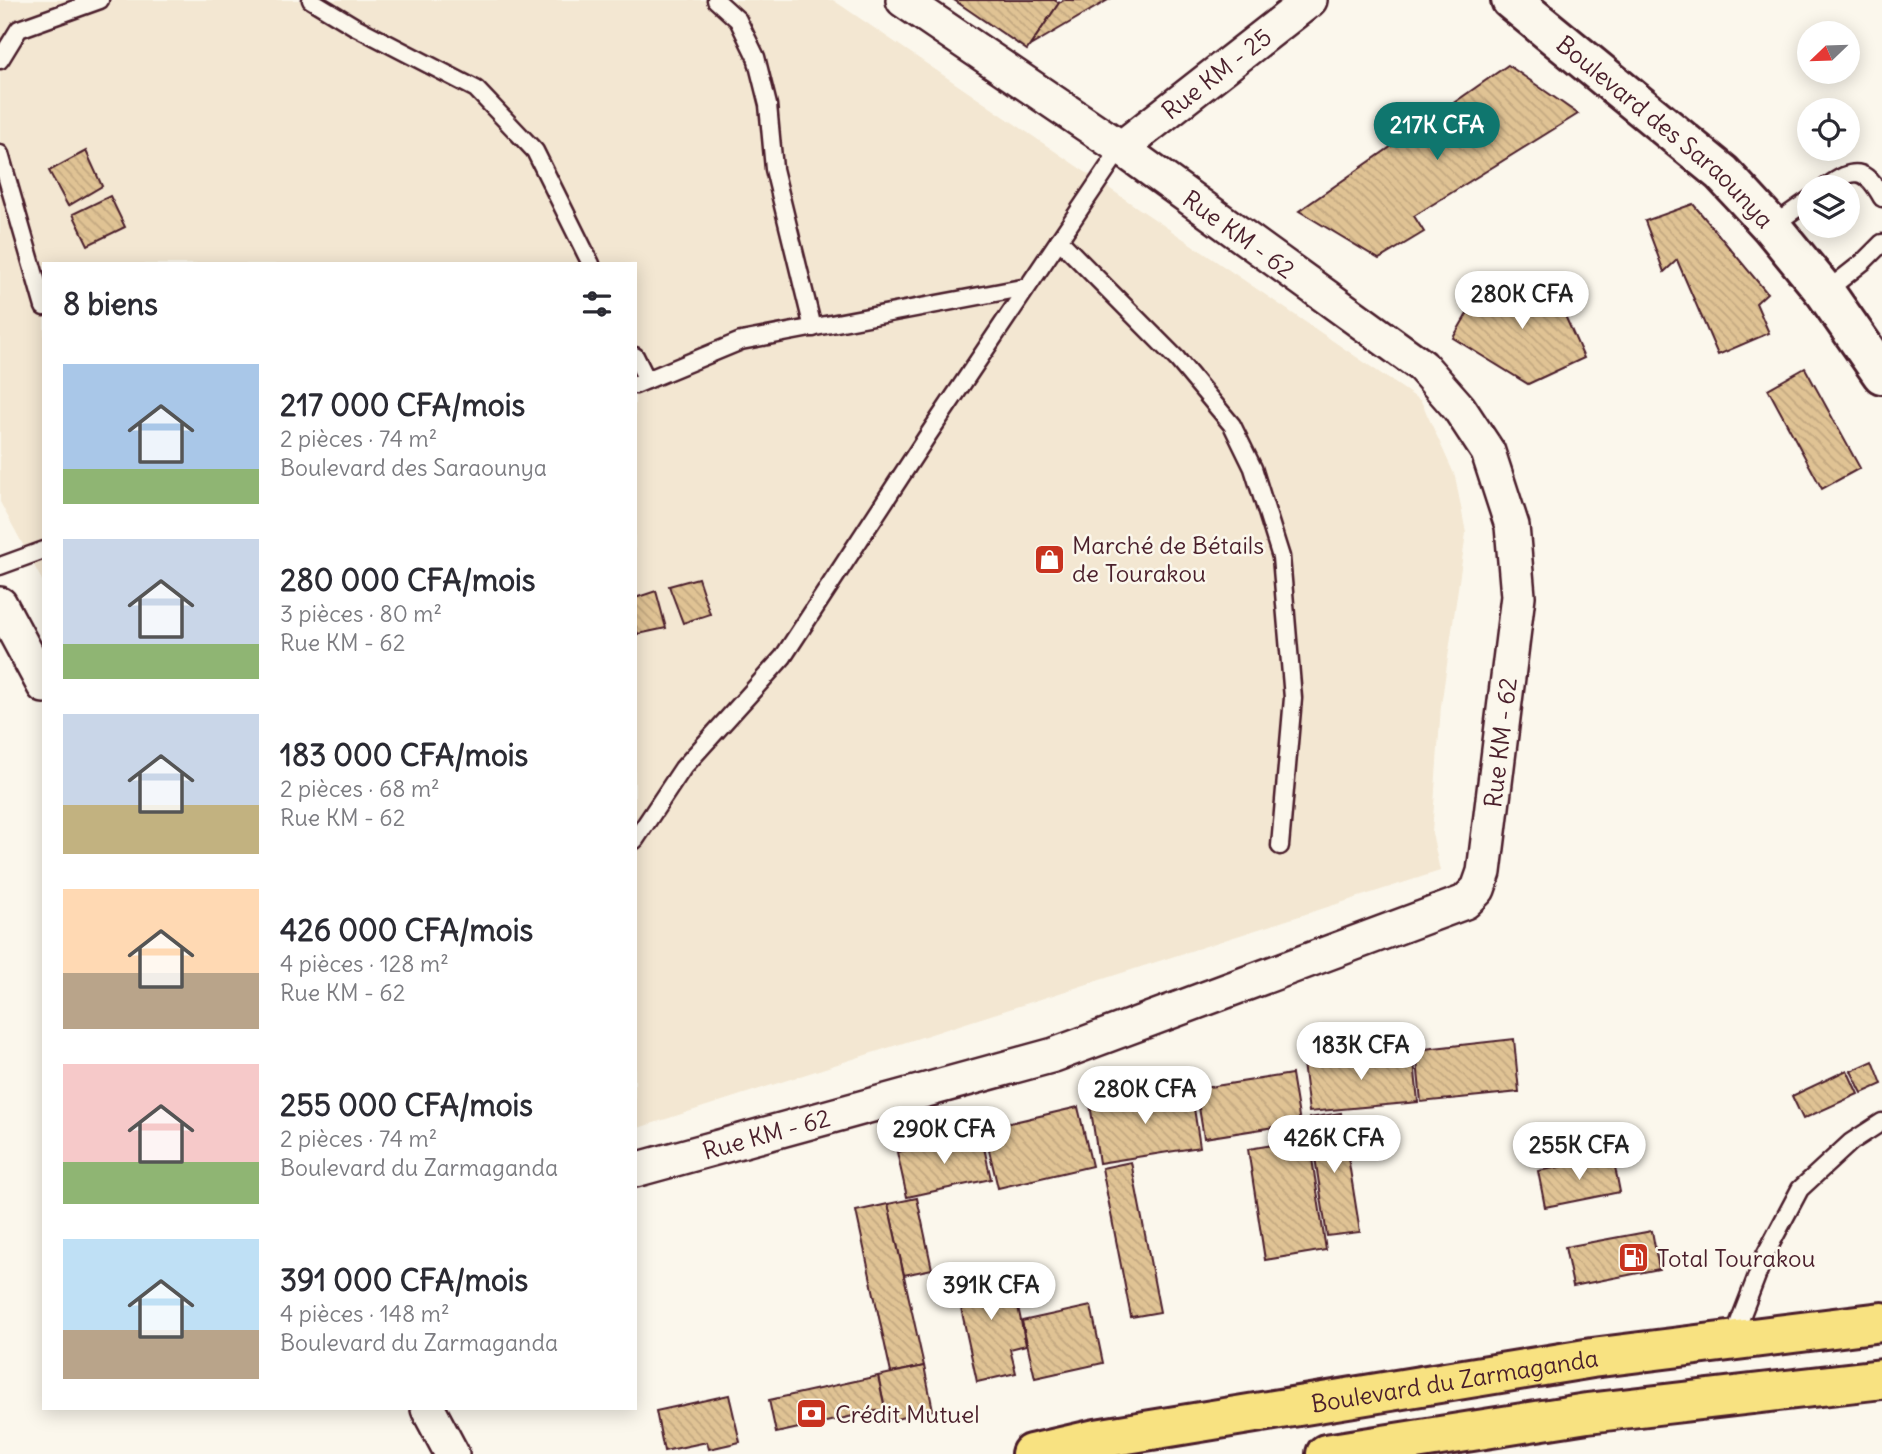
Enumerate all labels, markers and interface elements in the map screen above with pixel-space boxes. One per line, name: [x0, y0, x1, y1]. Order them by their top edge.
street label: Rue KM - 25: [1156, 21, 1277, 126]
north arrow: [1797, 21, 1860, 84]
map controls: [1797, 21, 1860, 238]
street label: Boulevard des Saraounya: [1551, 29, 1780, 234]
button: locate: [1797, 98, 1860, 161]
pin: 217K CFA: [1365, 102, 1509, 162]
text: 217K CFA: [1390, 110, 1484, 139]
button: layers: [1797, 175, 1860, 238]
street label: Rue KM - 62: [1177, 183, 1301, 285]
pin: 280K CFA: [1450, 272, 1594, 331]
text: 280K CFA: [1471, 279, 1573, 308]
text: 8 biens: [63, 285, 158, 323]
icon: filters: [578, 285, 616, 323]
text: 217 000 CFA/mois: [280, 386, 525, 424]
icon: home: [119, 392, 203, 476]
text: 2 pièces · 74 m²: [280, 424, 437, 453]
text: Boulevard des Saraounya: [280, 453, 547, 482]
place label: Marché de Bétails de Tourakou: [1072, 530, 1264, 588]
shop icon: Marché de Bétails de Tourakou: [1032, 542, 1066, 576]
text: 280 000 CFA/mois: [280, 561, 535, 599]
icon: home: [119, 567, 203, 651]
text: 3 pièces · 80 m²: [280, 599, 442, 628]
text: Rue KM - 62: [280, 628, 405, 657]
street label: Rue KM - 62: [1477, 676, 1523, 809]
text: 183 000 CFA/mois: [280, 736, 528, 774]
icon: home: [119, 742, 203, 826]
text: 2 pièces · 68 m²: [280, 774, 440, 803]
text: Rue KM - 62: [280, 803, 405, 832]
text: 426 000 CFA/mois: [280, 911, 533, 949]
icon: home: [119, 917, 203, 1001]
text: 4 pièces · 128 m²: [280, 949, 449, 978]
text: Rue KM - 62: [280, 978, 405, 1007]
pin: 183K CFA: [1289, 1023, 1433, 1082]
text: 183K CFA: [1313, 1030, 1409, 1059]
pin: 280K CFA: [1073, 1066, 1217, 1126]
text: 280K CFA: [1094, 1074, 1196, 1103]
text: 255 000 CFA/mois: [280, 1086, 533, 1124]
icon: home: [119, 1092, 203, 1176]
street label: Rue KM - 62: [699, 1102, 833, 1166]
pin: 290K CFA: [872, 1106, 1016, 1166]
text: 290K CFA: [893, 1114, 995, 1143]
pin: 426K CFA: [1262, 1116, 1406, 1175]
pin: 255K CFA: [1507, 1122, 1651, 1182]
text: 426K CFA: [1284, 1123, 1384, 1152]
text: 2 pièces · 74 m²: [280, 1124, 437, 1153]
text: 255K CFA: [1529, 1130, 1629, 1159]
text: Boulevard du Zarmaganda: [280, 1153, 558, 1182]
fuel station icon: Total Tourakou: [1617, 1241, 1651, 1275]
place label: Total Tourakou: [1657, 1243, 1816, 1273]
text: 391 000 CFA/mois: [280, 1261, 528, 1299]
pin: 391K CFA: [919, 1262, 1063, 1322]
icon: home: [119, 1267, 203, 1351]
text: 391K CFA: [943, 1270, 1039, 1299]
text: 4 pièces · 148 m²: [280, 1299, 450, 1328]
text: Boulevard du Zarmaganda: [280, 1328, 558, 1357]
street label: Boulevard du Zarmaganda: [1309, 1342, 1600, 1419]
bank icon: Crédit Mutuel: [795, 1397, 829, 1431]
place label: Crédit Mutuel: [835, 1399, 980, 1429]

